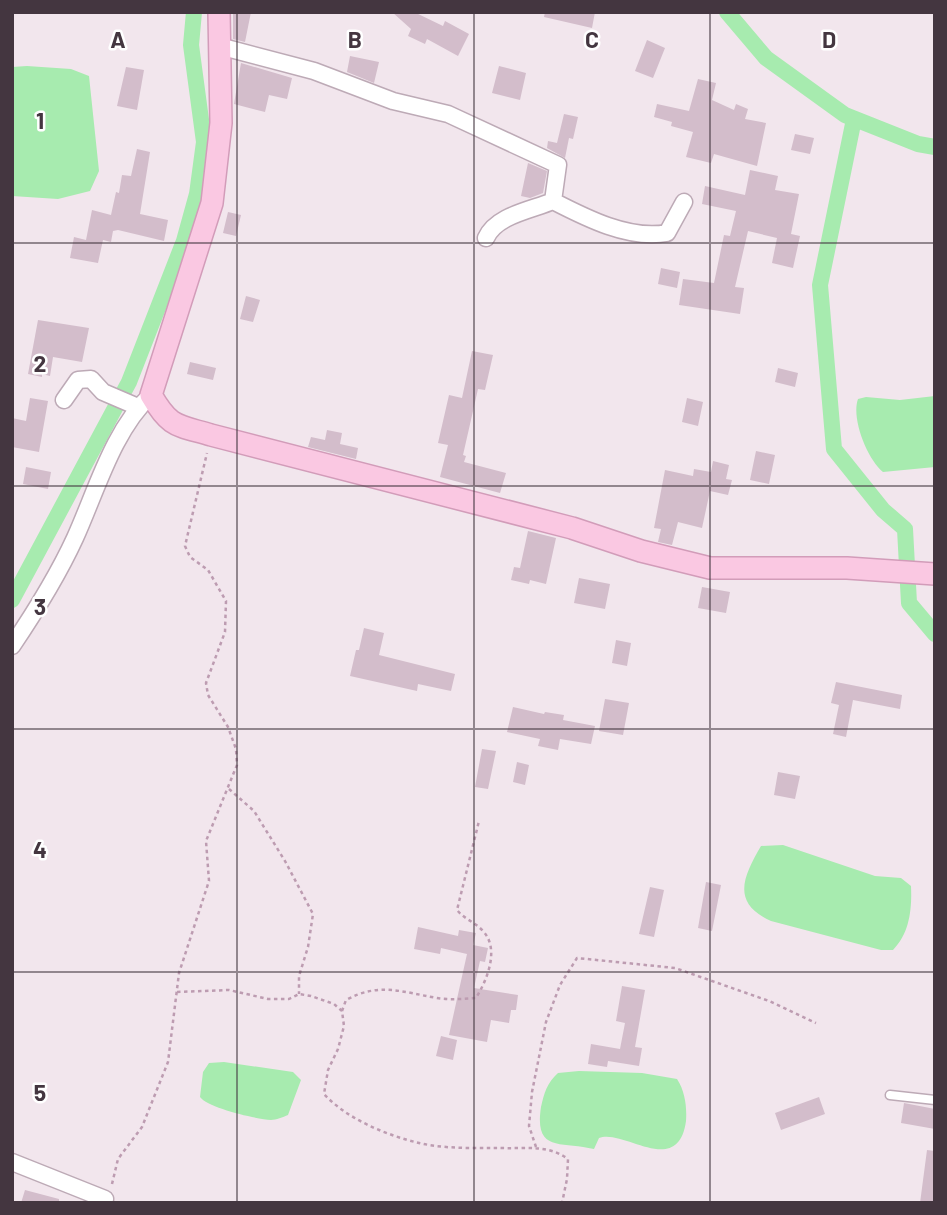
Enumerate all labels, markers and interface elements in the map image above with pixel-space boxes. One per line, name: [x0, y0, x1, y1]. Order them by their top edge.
text: A: [110, 25, 126, 53]
text: B: [348, 25, 362, 53]
text: C: [585, 25, 599, 53]
text: D: [822, 25, 836, 53]
text: 1: [36, 106, 44, 134]
text: 2: [34, 349, 46, 377]
text: 3: [34, 592, 46, 620]
text: 4: [33, 835, 47, 863]
text: 5: [34, 1078, 46, 1106]

